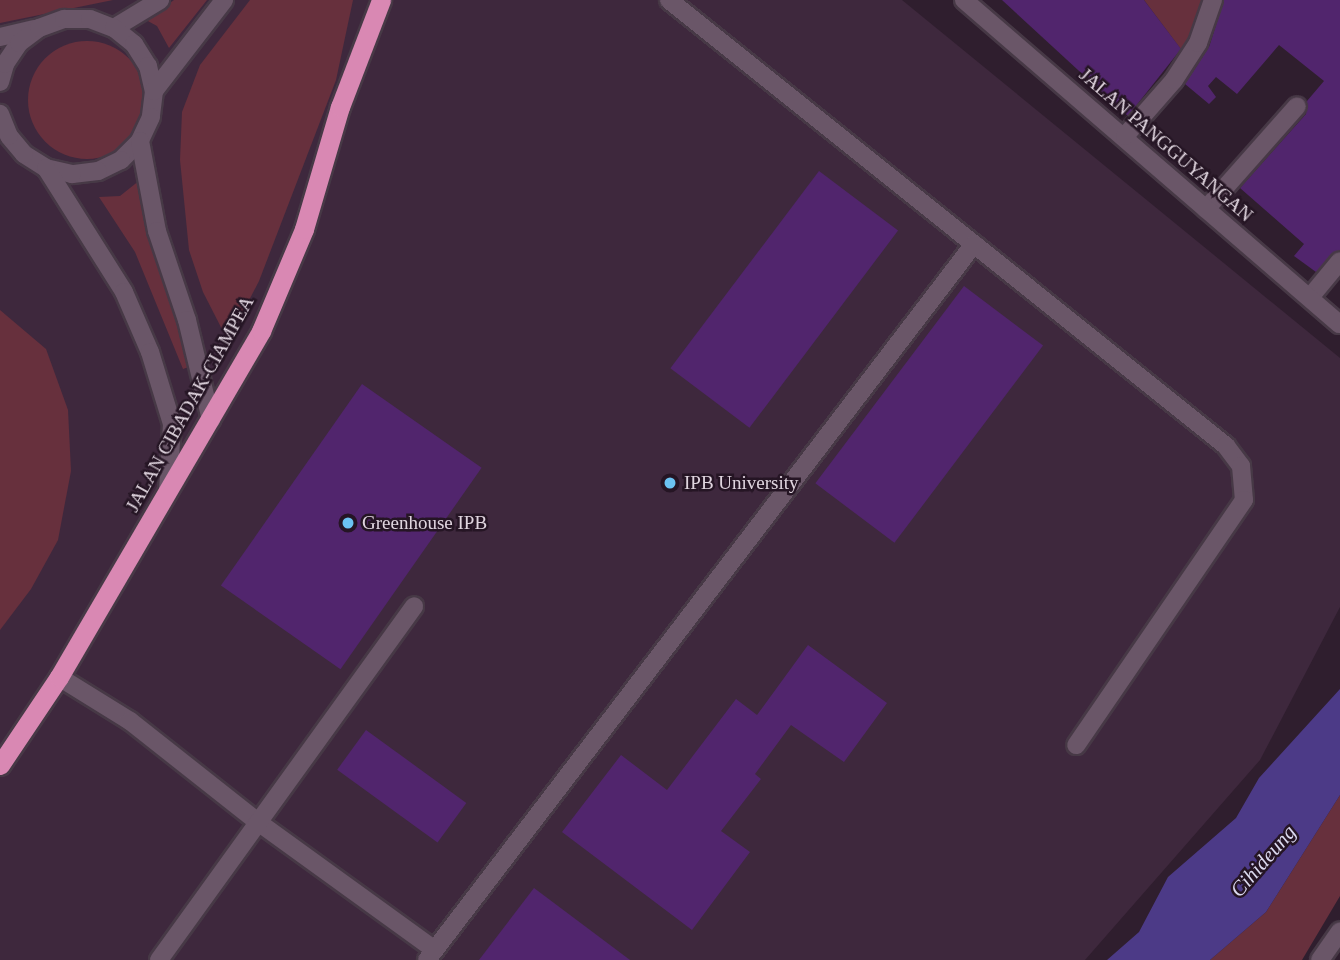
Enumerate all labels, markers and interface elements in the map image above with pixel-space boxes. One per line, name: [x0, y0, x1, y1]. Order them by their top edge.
street label: JALAN PANGGUYANGAN: [1075, 63, 1257, 227]
street label: JALAN CIBADAK-CIAMPEA: [121, 292, 259, 516]
place label: IPB University: [684, 472, 799, 494]
marker: IPB University: [662, 475, 678, 491]
place label: Greenhouse IPB: [362, 512, 487, 534]
marker: Greenhouse IPB: [340, 515, 356, 531]
water label: Cihideung: [1225, 820, 1301, 902]

